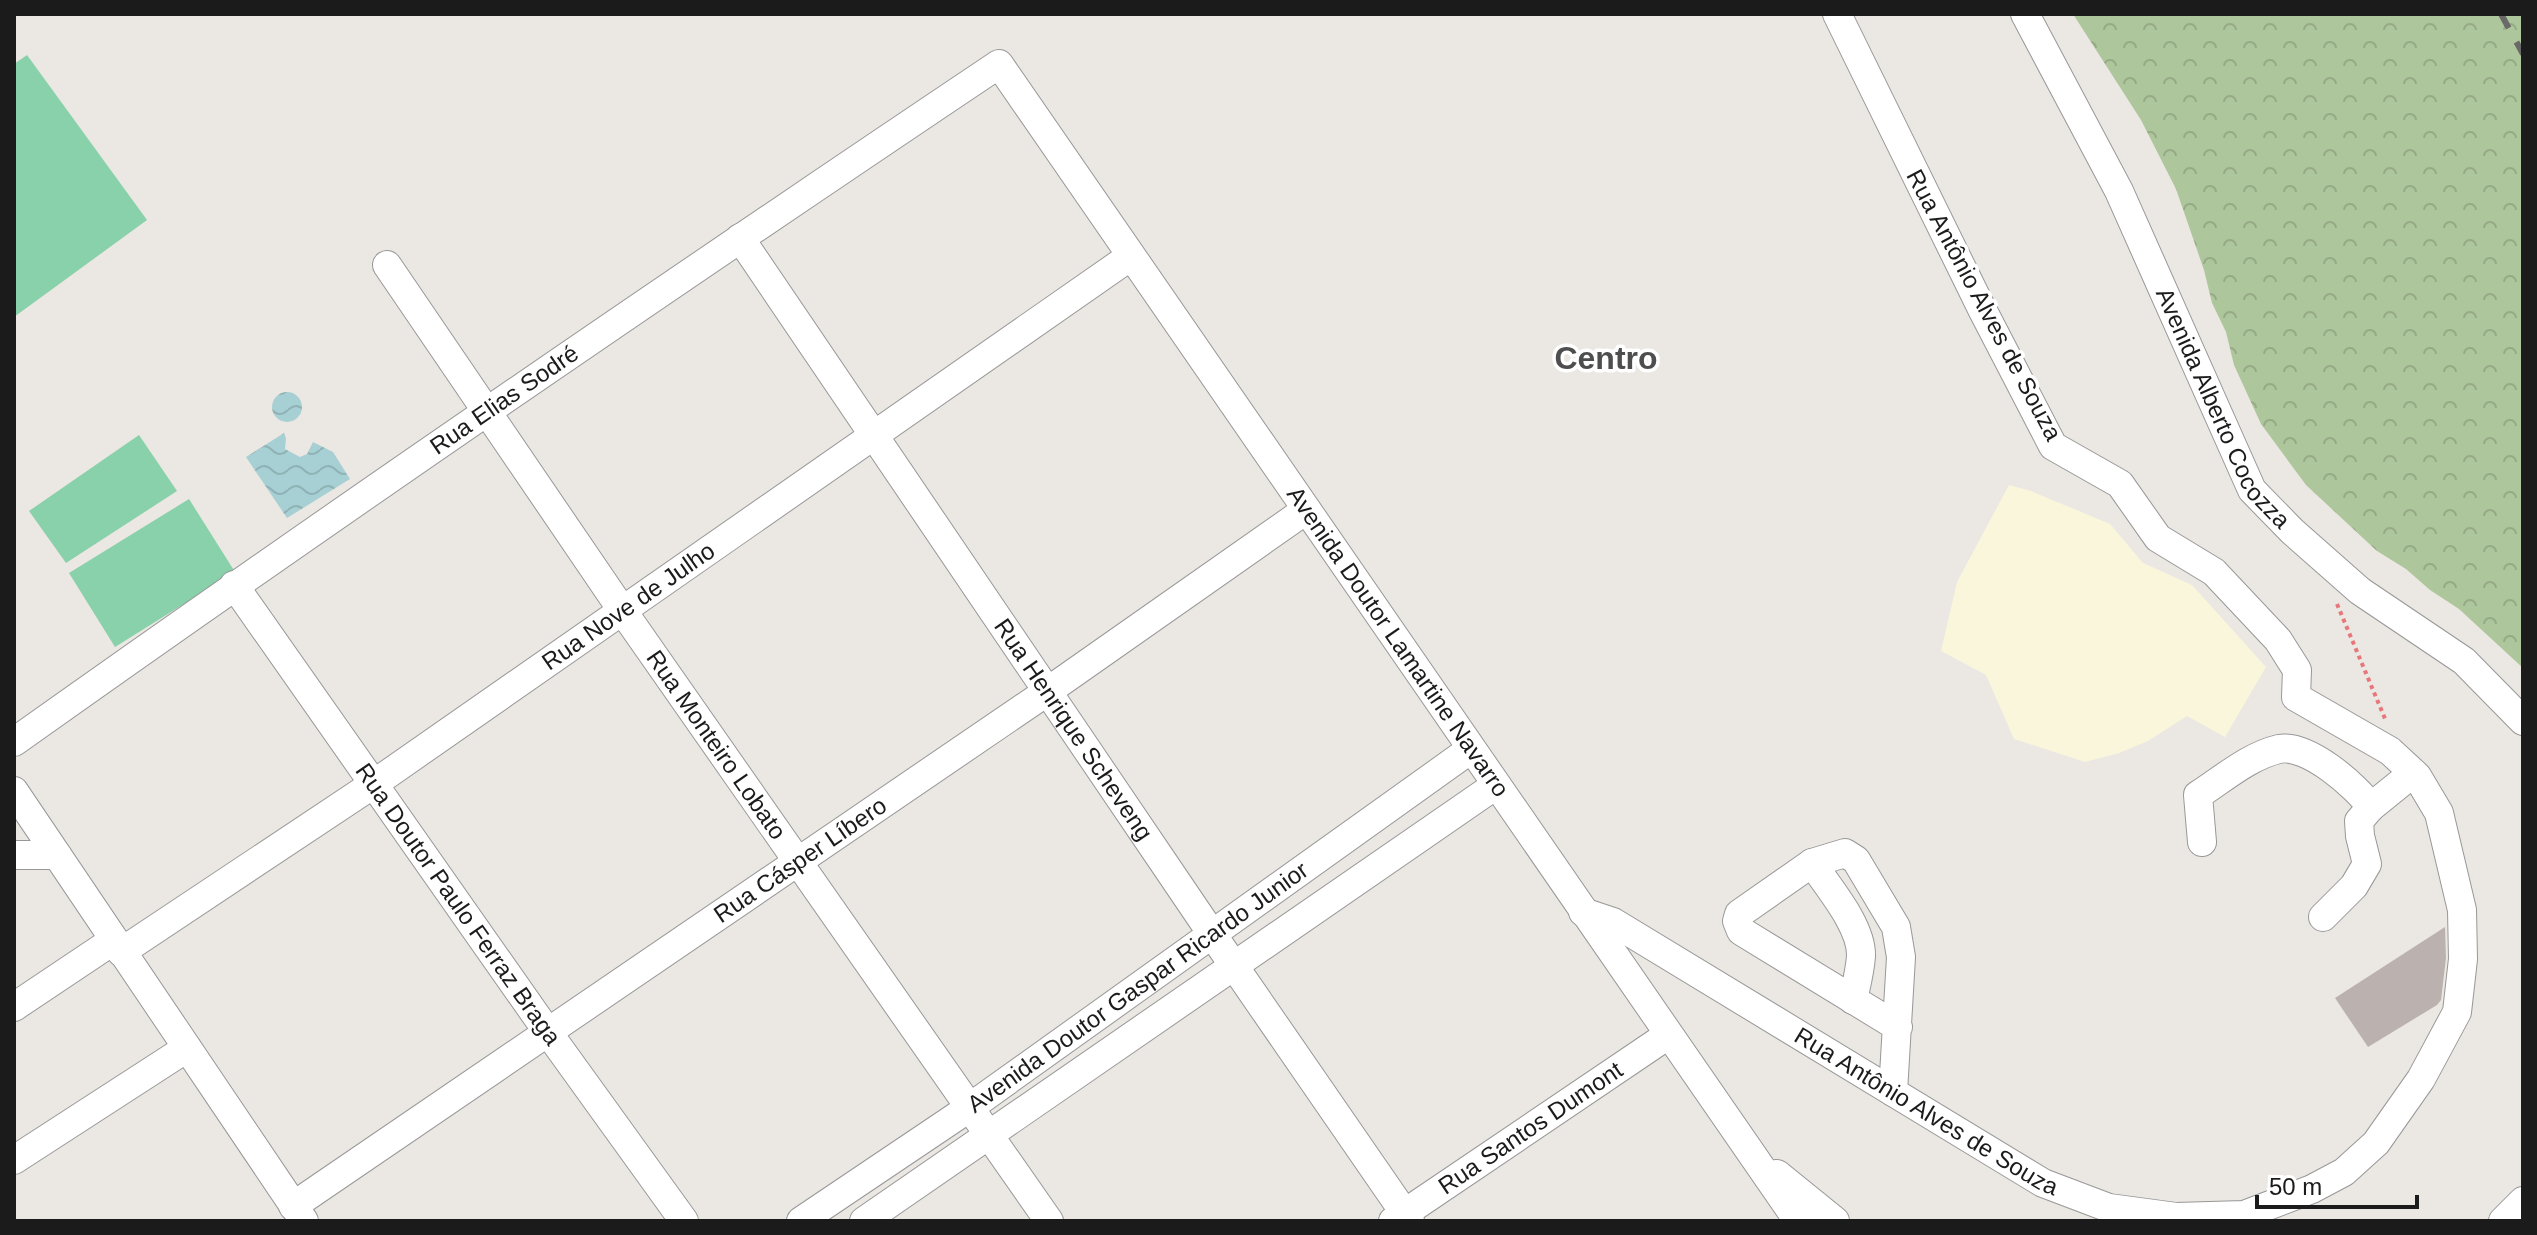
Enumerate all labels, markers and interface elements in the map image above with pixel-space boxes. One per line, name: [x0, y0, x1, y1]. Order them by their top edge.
street label: Rua Antônio Alves de Souza: [1901, 165, 2068, 445]
street label: Avenida Alberto Cocozza: [2151, 284, 2296, 534]
street label: Rua Elias Sodré: [425, 339, 583, 460]
district label: Centro: [1554, 340, 1658, 376]
street label: Avenida Doutor Lamartine Navarro: [1282, 481, 1515, 802]
street label: Rua Nove de Julho: [537, 536, 720, 675]
street label: Rua Henrique Scheveng: [989, 613, 1158, 845]
street label: Rua Monteiro Lobato: [641, 645, 792, 844]
street label: Rua Doutor Paulo Ferraz Braga: [350, 758, 567, 1050]
street label: Rua Cásper Líbero: [709, 791, 891, 928]
street label: Avenida Doutor Gaspar Ricardo Junior: [962, 856, 1313, 1118]
street label: Rua Antônio Alves de Souza: [1790, 1022, 2063, 1201]
street label: Rua Santos Dumont: [1433, 1056, 1628, 1199]
scale bar: [2257, 1159, 2417, 1209]
text: 50 m: [2269, 1173, 2322, 1200]

